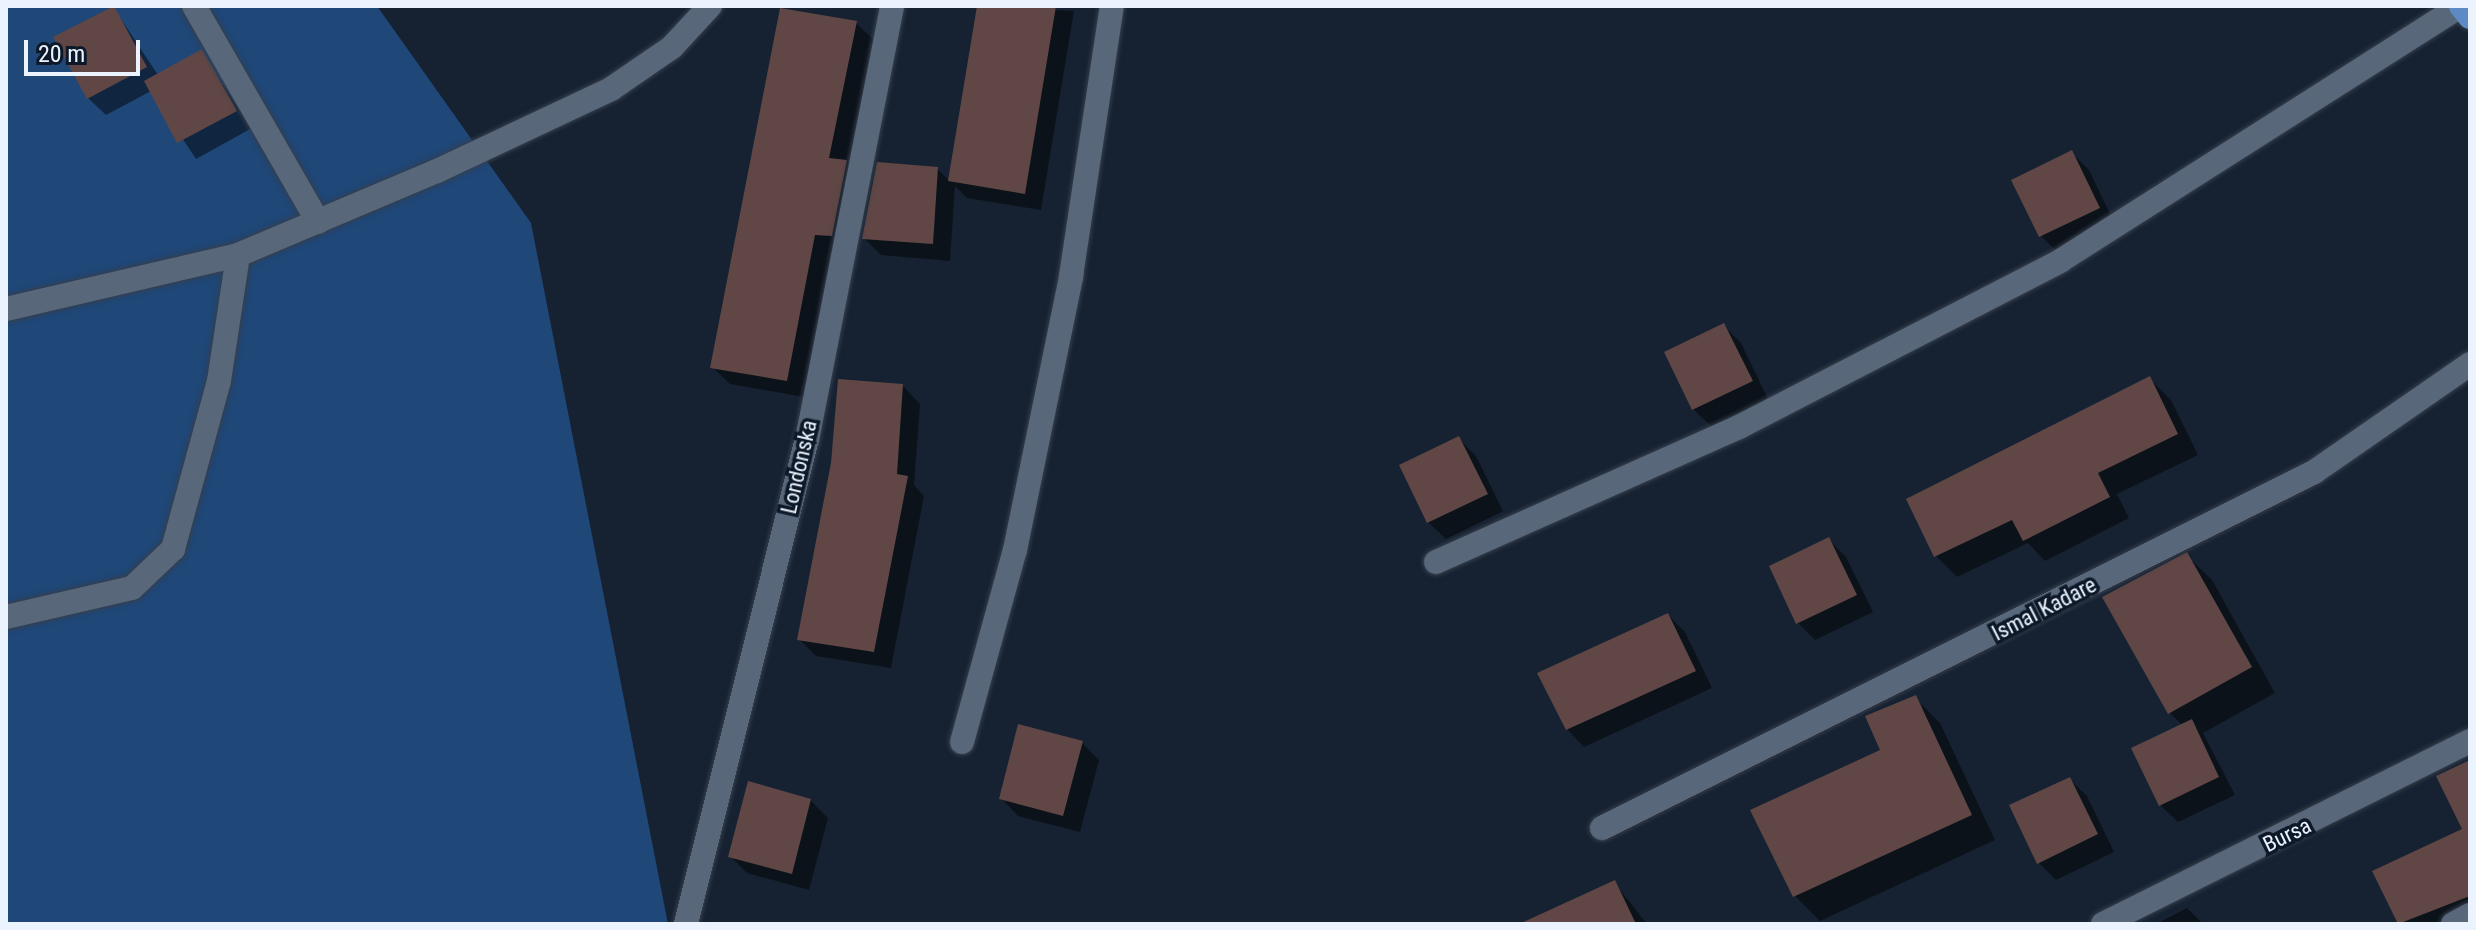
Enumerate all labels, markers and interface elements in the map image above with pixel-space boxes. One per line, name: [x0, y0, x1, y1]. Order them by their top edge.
scale bar: [28, 24, 144, 74]
text: 20 m: [38, 40, 85, 68]
street label: Londonska: [775, 418, 823, 516]
street label: Ismal Kadare: [1987, 571, 2101, 647]
street label: Bursa: [2259, 812, 2315, 858]

